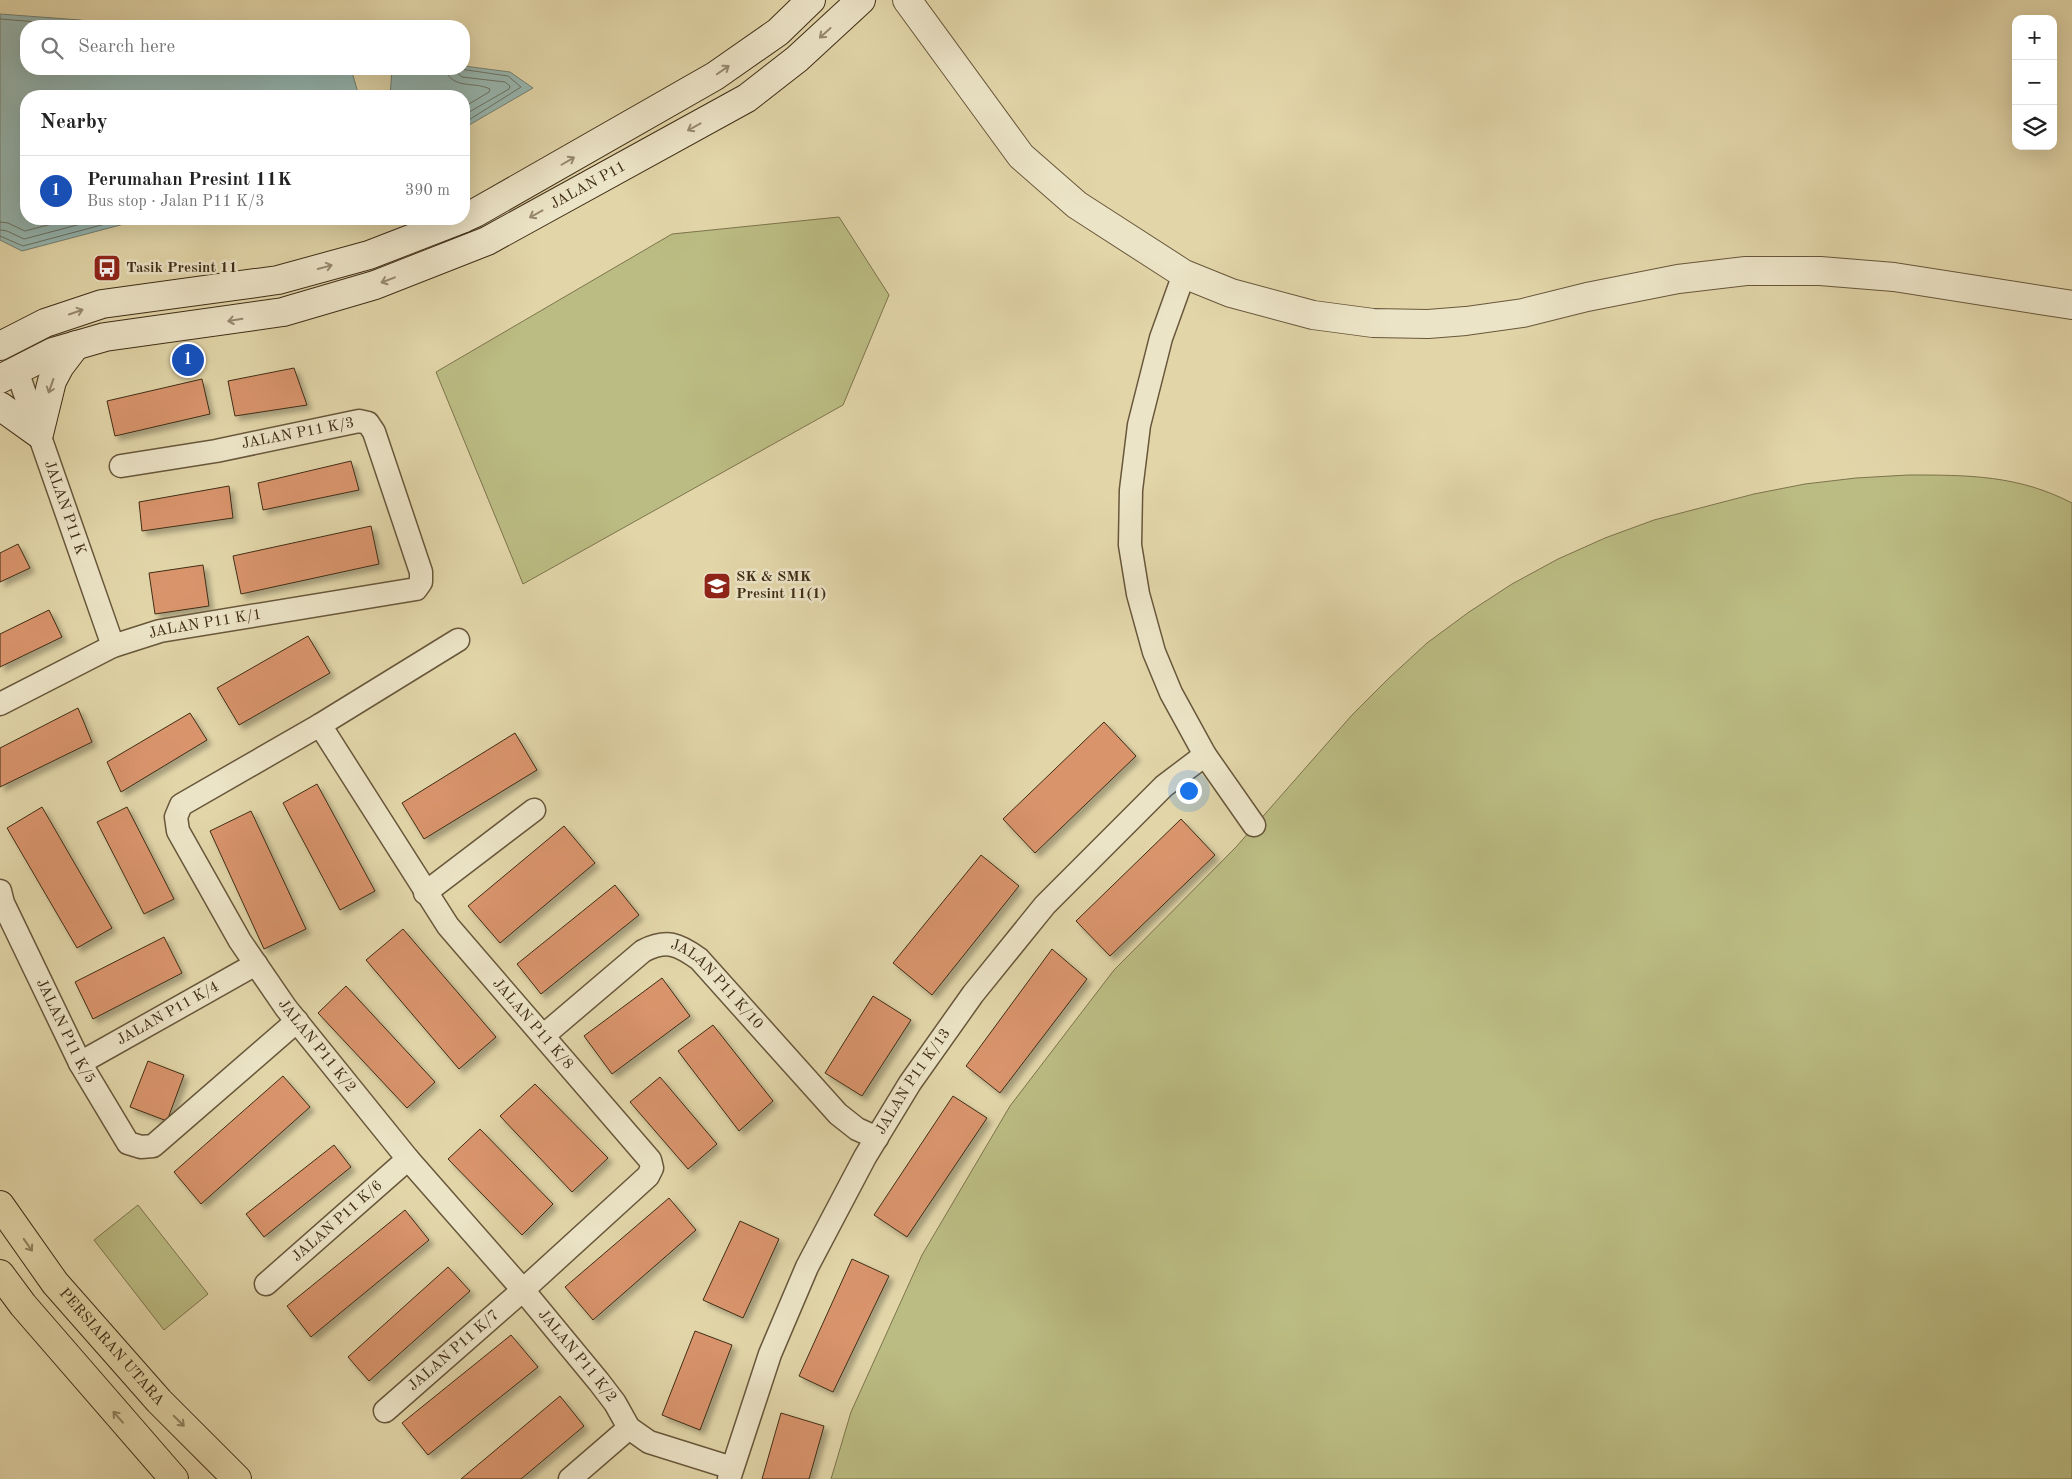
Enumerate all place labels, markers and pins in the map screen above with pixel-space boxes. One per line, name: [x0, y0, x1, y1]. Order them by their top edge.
bus stop icon: Tasik Presint 11: [92, 253, 122, 283]
place label: Tasik Presint 11: [126, 261, 237, 276]
pin: 1: [172, 341, 204, 379]
place label: SK & SMK Presint 11(1): [736, 570, 826, 602]
school or university icon: SK & SMK Presint 11(1): [702, 571, 732, 601]

